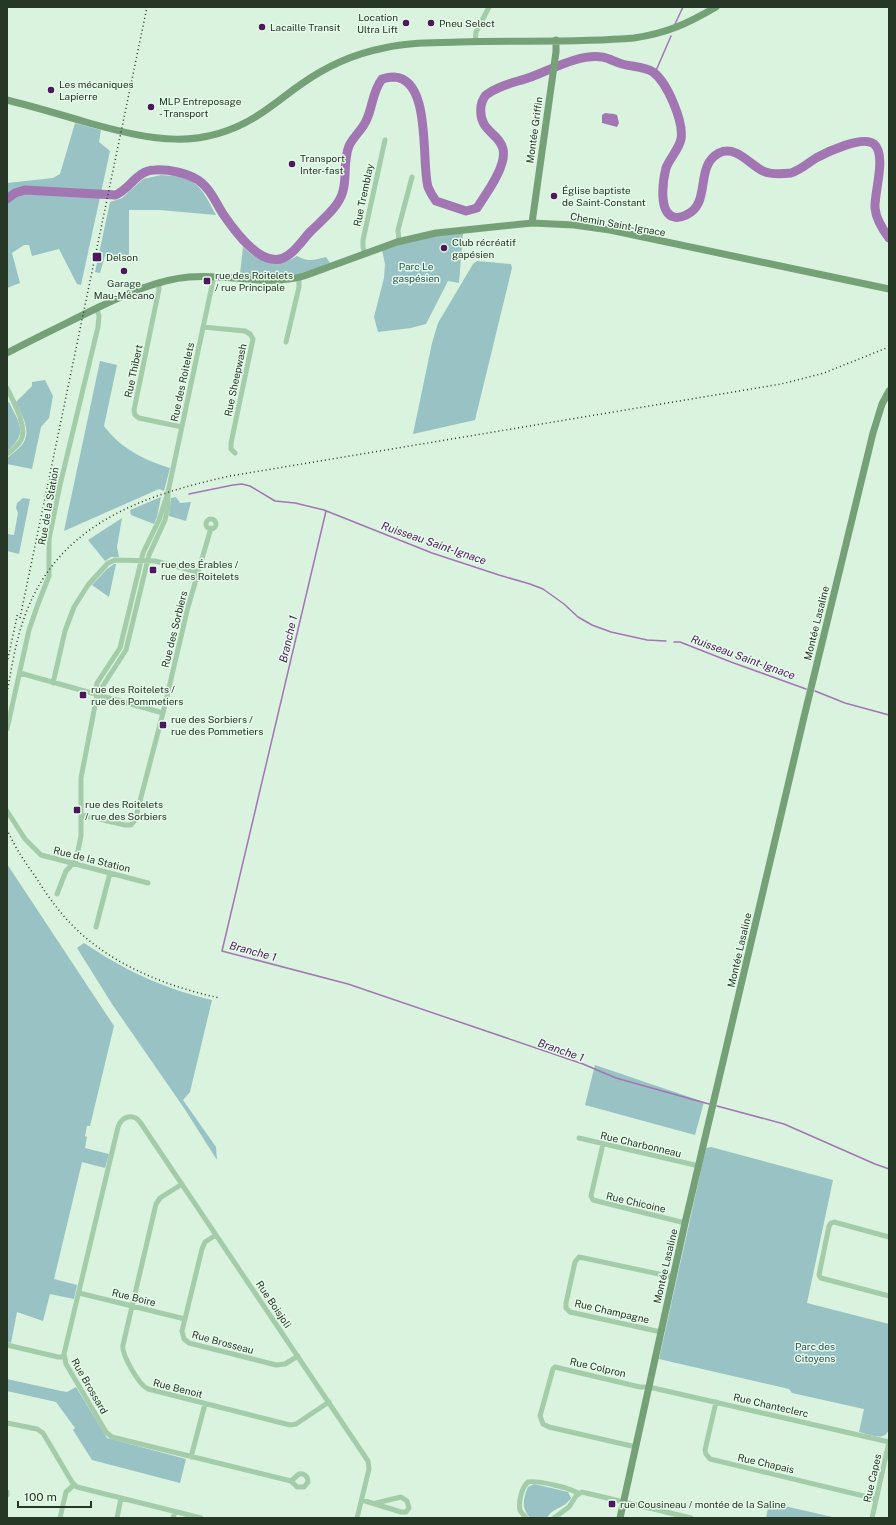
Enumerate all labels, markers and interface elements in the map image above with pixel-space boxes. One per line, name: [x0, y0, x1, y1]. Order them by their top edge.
place label: Location Ultra Lift: [357, 11, 398, 35]
place label: Pneu Select: [439, 17, 495, 29]
marker: Location Ultra Lift: [401, 18, 411, 28]
marker: Pneu Select: [426, 18, 436, 28]
place label: Lacaille Transit: [270, 21, 340, 33]
marker: Lacaille Transit: [257, 22, 267, 32]
place label: Les mécaniques Lapierre: [59, 78, 134, 102]
marker: Les mécaniques Lapierre: [46, 85, 56, 95]
place label: MLP Entreposage - Transport: [159, 95, 242, 119]
street label: Montée Griffin: [523, 96, 545, 164]
marker: MLP Entreposage - Transport: [146, 102, 156, 112]
place label: Transport Inter-fast: [300, 152, 345, 176]
marker: Transport Inter-fast: [287, 159, 297, 169]
street label: Rue Tremblay: [350, 162, 376, 228]
place label: Église baptiste de Saint-Constant: [562, 184, 646, 208]
marker: Église baptiste de Saint-Constant: [549, 191, 559, 201]
street label: Chemin Saint-Ignace: [569, 210, 667, 238]
place label: Club récréatif gapésien: [452, 236, 516, 260]
marker: Club récréatif gapésien: [439, 243, 449, 253]
marker: Delson: [91, 251, 103, 263]
place label: Delson: [106, 251, 138, 263]
park label: Parc Le gaspésien: [392, 260, 440, 284]
marker: Garage Mau-Mécano: [119, 266, 129, 276]
place label: rue des Roitelets / rue Principale: [215, 269, 293, 293]
marker: rue des Roitelets / rue Principale: [202, 276, 212, 286]
place label: Garage Mau-Mécano: [94, 277, 155, 301]
street label: Rue des Roitelets: [168, 341, 196, 423]
street label: Rue Sheepwash: [221, 342, 249, 418]
street label: Rue Thibert: [122, 343, 145, 399]
street label: Rue de la Station: [35, 466, 61, 546]
water label: Ruisseau Saint-Ignace: [380, 519, 488, 567]
place label: rue des Érables / rue des Roitelets: [161, 558, 239, 582]
marker: rue des Érables / rue des Roitelets: [148, 565, 158, 575]
street label: Montée Lasaline: [801, 584, 831, 661]
street label: Rue des Sorbiers: [159, 589, 189, 669]
water label: Branche 1: [277, 614, 299, 664]
water label: Ruisseau Saint-Ignace: [689, 633, 797, 681]
place label: rue des Roitelets / rue des Pommetiers: [91, 683, 183, 707]
marker: rue des Roitelets / rue des Pommetiers: [78, 690, 88, 700]
place label: rue des Sorbiers / rue des Pommetiers: [171, 713, 263, 737]
marker: rue des Sorbiers / rue des Pommetiers: [158, 720, 168, 730]
place label: rue des Roitelets / rue des Sorbiers: [85, 798, 167, 822]
marker: rue des Roitelets / rue des Sorbiers: [72, 805, 82, 815]
street label: Rue de la Station: [52, 844, 132, 874]
street label: Montée Lasaline: [725, 911, 753, 988]
water label: Branche 1: [228, 939, 278, 963]
water label: Branche 1: [536, 1037, 586, 1063]
street label: Rue Charbonneau: [599, 1129, 683, 1159]
street label: Rue Chicoine: [605, 1189, 667, 1215]
street label: Montée Lasaline: [651, 1227, 679, 1304]
street label: Rue Boisjoli: [254, 1278, 294, 1330]
street label: Rue Boire: [111, 1286, 158, 1308]
street label: Rue Champagne: [573, 1297, 651, 1326]
street label: Rue Brosseau: [191, 1328, 256, 1356]
park label: Parc des Citoyens: [795, 1340, 835, 1364]
street label: Rue Colpron: [569, 1355, 627, 1379]
street label: Rue Brossard: [69, 1356, 111, 1416]
street label: Rue Benoit: [152, 1376, 204, 1400]
street label: Rue Chanteclerc: [732, 1391, 810, 1419]
street label: Rue Chapais: [737, 1451, 795, 1475]
street label: Rue Capes: [861, 1453, 883, 1503]
scale bar: [18, 1483, 91, 1509]
text: 100 m: [24, 1490, 57, 1504]
place label: rue Cousineau / montée de la Saline: [620, 1498, 786, 1510]
marker: rue Cousineau / montée de la Saline: [607, 1499, 617, 1509]

